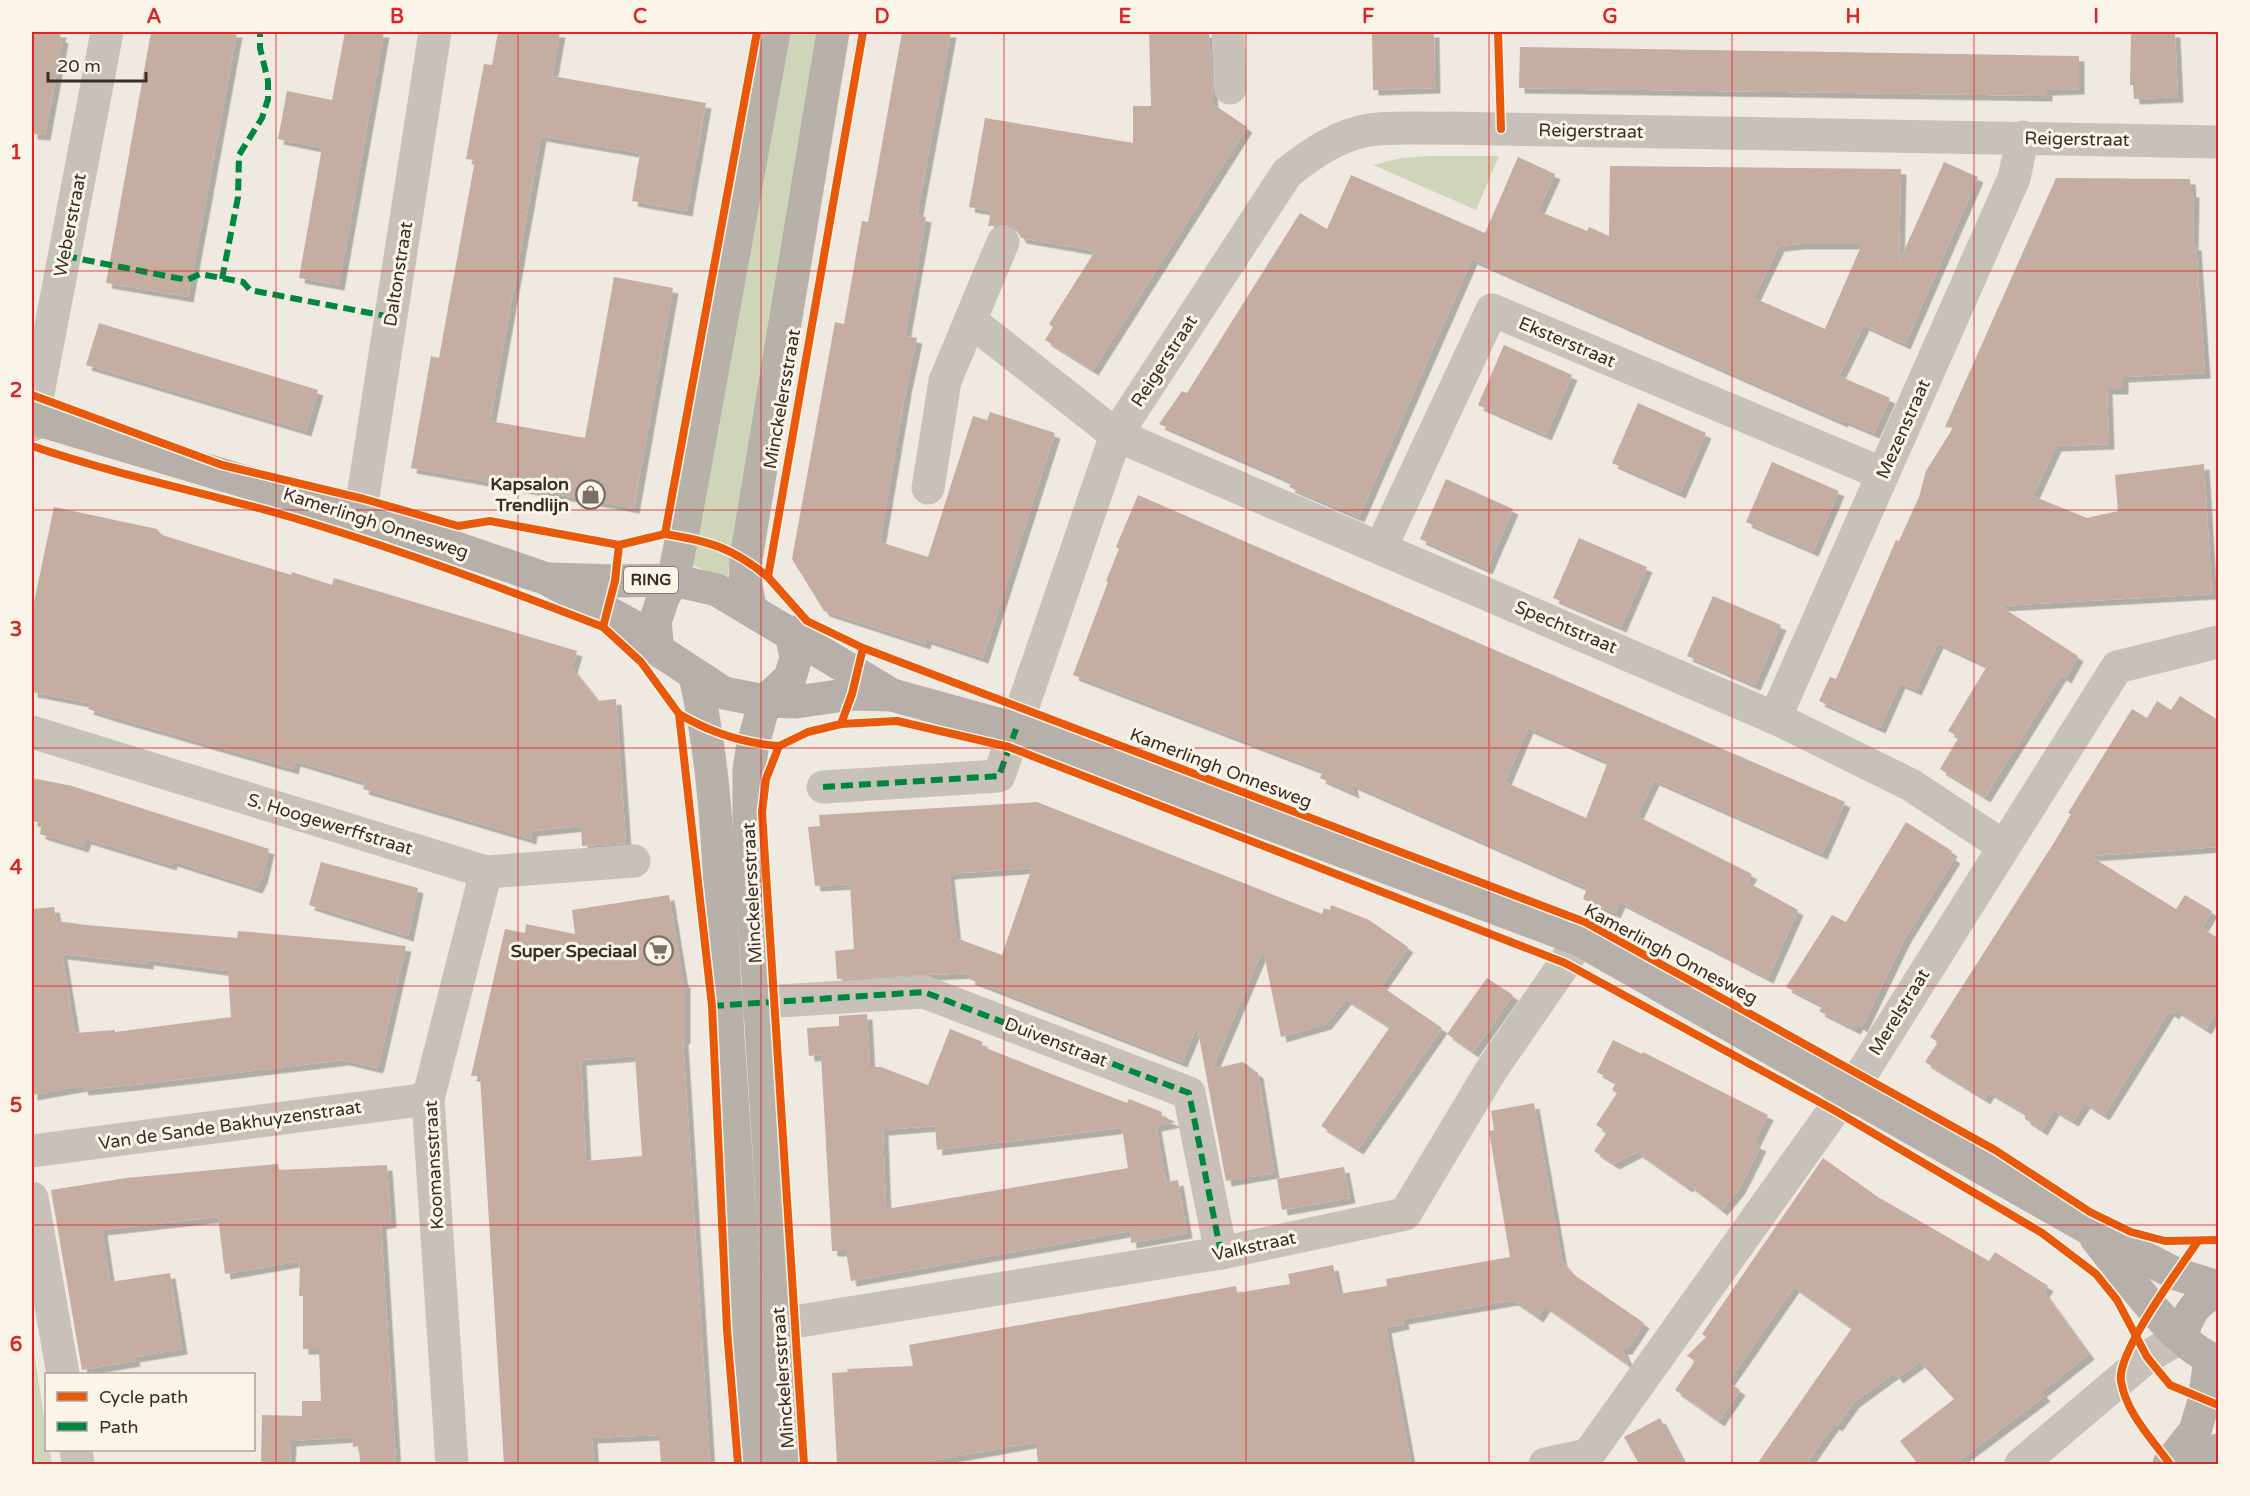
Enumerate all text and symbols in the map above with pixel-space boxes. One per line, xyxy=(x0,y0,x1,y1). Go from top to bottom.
text: A xyxy=(147,5,162,29)
text: B xyxy=(390,5,404,29)
text: C xyxy=(633,5,647,29)
text: D xyxy=(874,5,890,29)
text: E xyxy=(1119,5,1132,29)
text: F xyxy=(1362,5,1374,29)
text: G xyxy=(1602,5,1618,29)
text: H xyxy=(1845,5,1861,29)
text: I xyxy=(2093,5,2099,29)
scale bar xyxy=(48,45,146,83)
text: 20 m xyxy=(57,55,101,77)
street label: Reigerstraat xyxy=(1538,119,1644,143)
street label: Reigerstraat xyxy=(2024,127,2130,151)
text: 1 xyxy=(10,141,22,165)
street label: Weberstraat xyxy=(49,171,91,279)
street label: Daltonstraat xyxy=(379,220,417,328)
street label: Reigerstraat xyxy=(1126,311,1202,411)
street label: Eksterstraat xyxy=(1515,312,1619,372)
street label: Minckelersstraat xyxy=(759,327,805,471)
street label: Mezenstraat xyxy=(1871,376,1935,482)
text: 2 xyxy=(10,379,22,403)
place label: Kapsalon Trendlijn xyxy=(490,473,569,516)
shop icon: Kapsalon Trendlijn xyxy=(574,478,606,510)
street label: Kamerlingh Onnesweg xyxy=(281,483,471,563)
road number: RING xyxy=(624,567,678,593)
street label: Spechtstraat xyxy=(1512,596,1621,658)
text: 3 xyxy=(10,618,22,642)
street label: Kamerlingh Onnesweg xyxy=(1127,723,1315,813)
street label: S. Hoogewerffstraat xyxy=(245,788,415,860)
street label: Minckelersstraat xyxy=(737,822,767,964)
text: 4 xyxy=(10,856,23,880)
street label: Kamerlingh Onnesweg xyxy=(1580,899,1762,1009)
supermarket icon: Super Speciaal xyxy=(642,935,674,967)
place label: Super Speciaal xyxy=(511,940,637,962)
street label: Merelstraat xyxy=(1864,965,1934,1059)
street label: Duivenstraat xyxy=(1001,1012,1111,1072)
text: 5 xyxy=(10,1094,22,1118)
street label: Van de Sande Bakhuyzenstraat xyxy=(97,1096,363,1154)
street label: Koomansstraat xyxy=(420,1100,448,1230)
street label: Valkstraat xyxy=(1210,1226,1298,1266)
street label: Minckelersstraat xyxy=(767,1307,799,1449)
text: 6 xyxy=(10,1333,22,1357)
legend xyxy=(45,1373,255,1451)
text: Cycle path xyxy=(99,1386,188,1408)
text: Path xyxy=(99,1416,138,1438)

